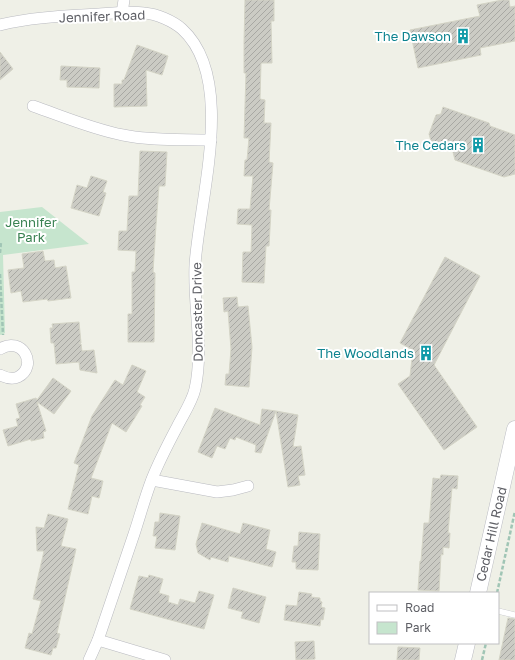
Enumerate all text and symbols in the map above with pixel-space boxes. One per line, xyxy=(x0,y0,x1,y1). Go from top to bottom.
street label: Jennifer Road xyxy=(58,6,146,26)
building icon: The Dawson xyxy=(454,27,472,45)
place label: The Dawson xyxy=(375,28,451,44)
building icon: The Cedars xyxy=(469,136,487,154)
place label: The Cedars xyxy=(395,137,466,153)
park label: Jennifer Park xyxy=(5,214,57,245)
street label: Doncaster Drive xyxy=(188,262,206,362)
building icon: The Woodlands xyxy=(417,344,435,362)
place label: The Woodlands xyxy=(317,345,414,361)
street label: Cedar Hill Road xyxy=(472,485,510,583)
legend xyxy=(369,592,499,644)
text: Road xyxy=(405,600,434,615)
text: Park xyxy=(405,620,431,635)

